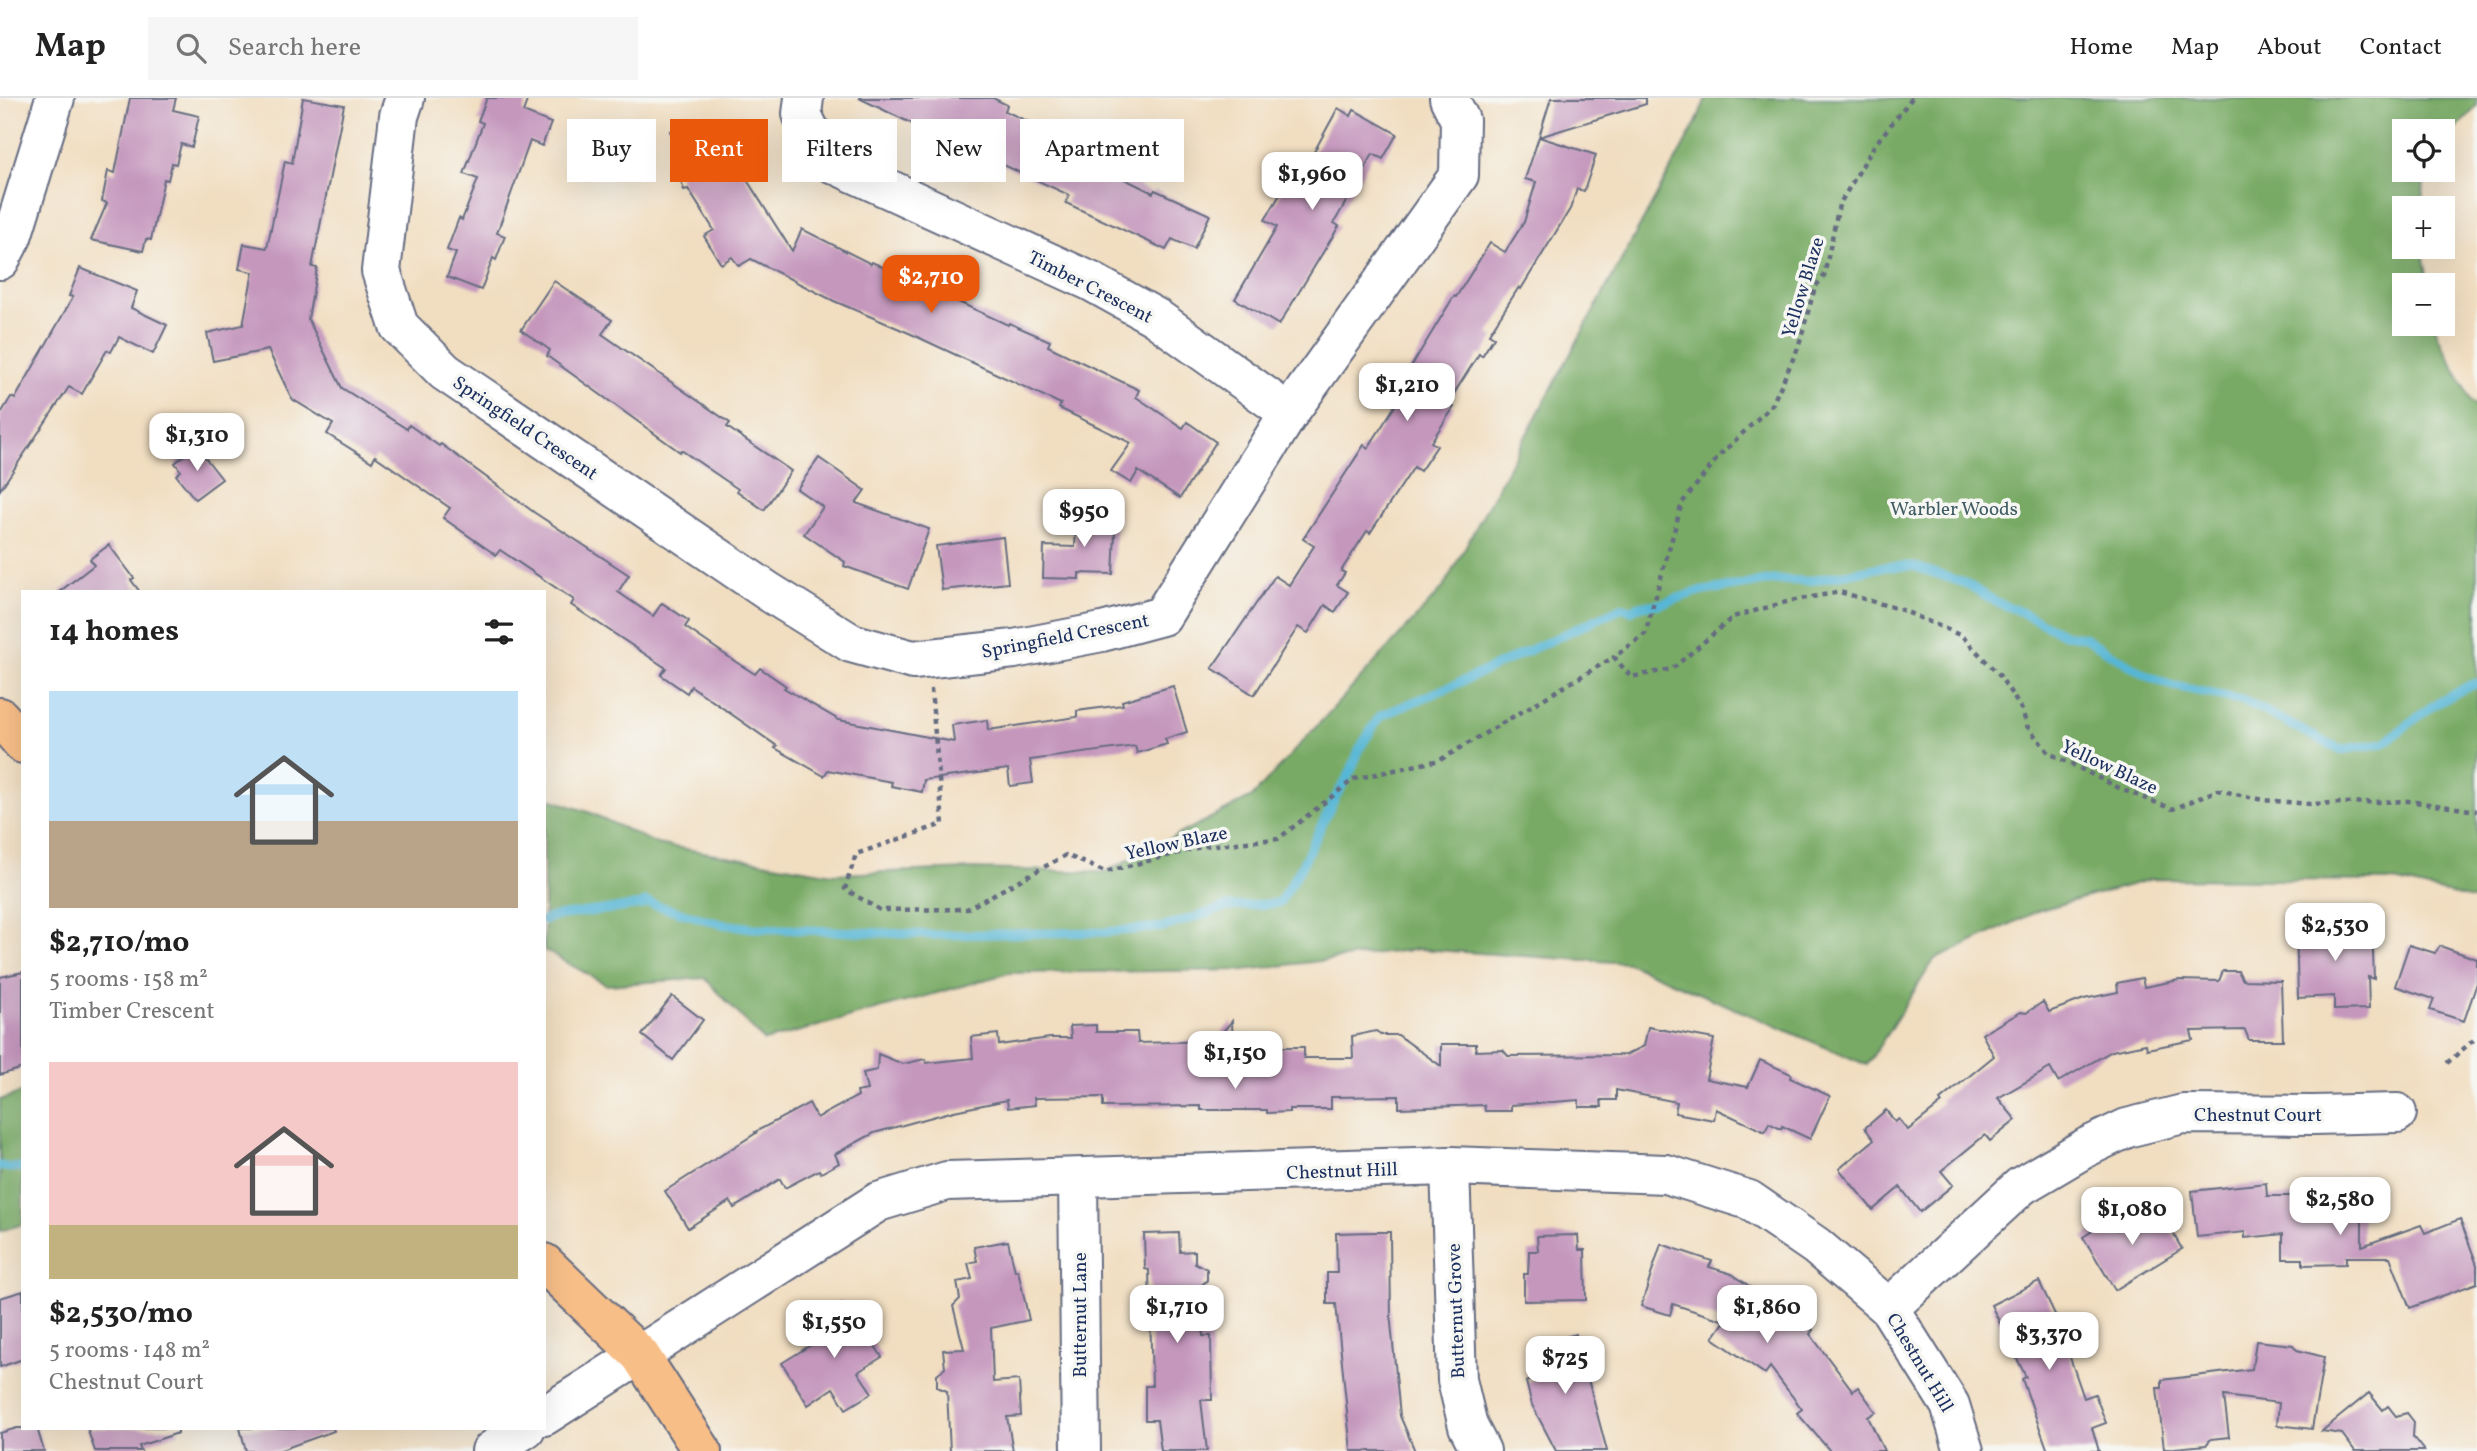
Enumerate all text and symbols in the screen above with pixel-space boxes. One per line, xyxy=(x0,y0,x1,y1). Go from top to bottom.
search box xyxy=(148,17,638,80)
text: Map xyxy=(35,25,106,71)
icon: search xyxy=(172,29,210,67)
text: Search here xyxy=(228,30,361,66)
text: Home xyxy=(2069,31,2133,65)
text: Map xyxy=(2171,31,2219,65)
text: About xyxy=(2257,31,2322,65)
text: Contact xyxy=(2360,31,2442,65)
chip: Buy xyxy=(567,119,656,182)
chip: Rent xyxy=(670,119,768,182)
chip: Filters xyxy=(782,119,897,182)
chip: New xyxy=(911,119,1006,182)
chip: Apartment xyxy=(1020,119,1184,182)
map controls xyxy=(2392,119,2455,336)
button: locate xyxy=(2392,119,2455,182)
pin: $1,960 xyxy=(1255,152,1369,212)
text: $1,960 xyxy=(1278,159,1346,191)
button: + xyxy=(2392,196,2455,259)
street label: Yellow Blaze xyxy=(1776,234,1832,341)
street label: Timber Crescent xyxy=(1023,245,1157,331)
pin: $2,710 xyxy=(874,256,988,315)
text: $2,710 xyxy=(898,262,964,294)
button: − xyxy=(2392,273,2455,336)
pin: $1,210 xyxy=(1350,364,1464,423)
street label: Springfield Crescent xyxy=(447,370,603,487)
text: $1,210 xyxy=(1375,370,1439,402)
pin: $1,310 xyxy=(140,414,254,473)
text: $1,310 xyxy=(165,420,229,452)
pin: $950 xyxy=(1043,490,1125,549)
text: $950 xyxy=(1059,496,1109,528)
park label: Warbler Woods xyxy=(1890,497,2018,523)
street label: Springfield Crescent xyxy=(979,608,1152,666)
text: 14 homes xyxy=(49,611,179,653)
icon: filters xyxy=(480,613,518,651)
street label: Yellow Blaze xyxy=(2057,734,2162,802)
icon: home xyxy=(221,737,347,863)
street label: Yellow Blaze xyxy=(1123,820,1230,867)
pin: $2,530 xyxy=(2278,904,2392,963)
text: $2,530 xyxy=(2301,910,2369,942)
text: $2,710/mo xyxy=(49,922,189,964)
text: 5 rooms · 158 m² xyxy=(49,964,208,996)
text: Timber Crescent xyxy=(49,996,215,1028)
pin: $1,150 xyxy=(1178,1032,1292,1091)
text: $1,150 xyxy=(1204,1038,1266,1070)
street label: Chestnut Court xyxy=(2194,1103,2322,1129)
icon: home xyxy=(221,1108,347,1234)
street label: Chestnut Hill xyxy=(1286,1157,1399,1187)
pin: $2,580 xyxy=(2283,1178,2397,1237)
text: $2,580 xyxy=(2306,1184,2375,1216)
pin: $1,080 xyxy=(2075,1188,2189,1247)
text: $1,080 xyxy=(2097,1194,2167,1226)
street label: Butternut Grove xyxy=(1442,1243,1472,1379)
street label: Butternut Lane xyxy=(1068,1252,1094,1378)
pin: $1,710 xyxy=(1120,1286,1234,1345)
pin: $1,860 xyxy=(1710,1286,1824,1345)
text: $1,710 xyxy=(1146,1292,1208,1324)
text: $1,860 xyxy=(1733,1292,1801,1324)
text: $2,530/mo xyxy=(49,1293,193,1335)
pin: $1,550 xyxy=(777,1300,891,1360)
text: $1,550 xyxy=(802,1307,866,1339)
street label: Chestnut Hill xyxy=(1879,1309,1959,1418)
pin: $3,370 xyxy=(1992,1312,2106,1372)
text: $3,370 xyxy=(2016,1319,2082,1351)
text: 5 rooms · 148 m² xyxy=(49,1335,210,1367)
pin: $725 xyxy=(1524,1336,1606,1396)
text: $725 xyxy=(1542,1343,1588,1375)
text: Chestnut Court xyxy=(49,1367,204,1399)

